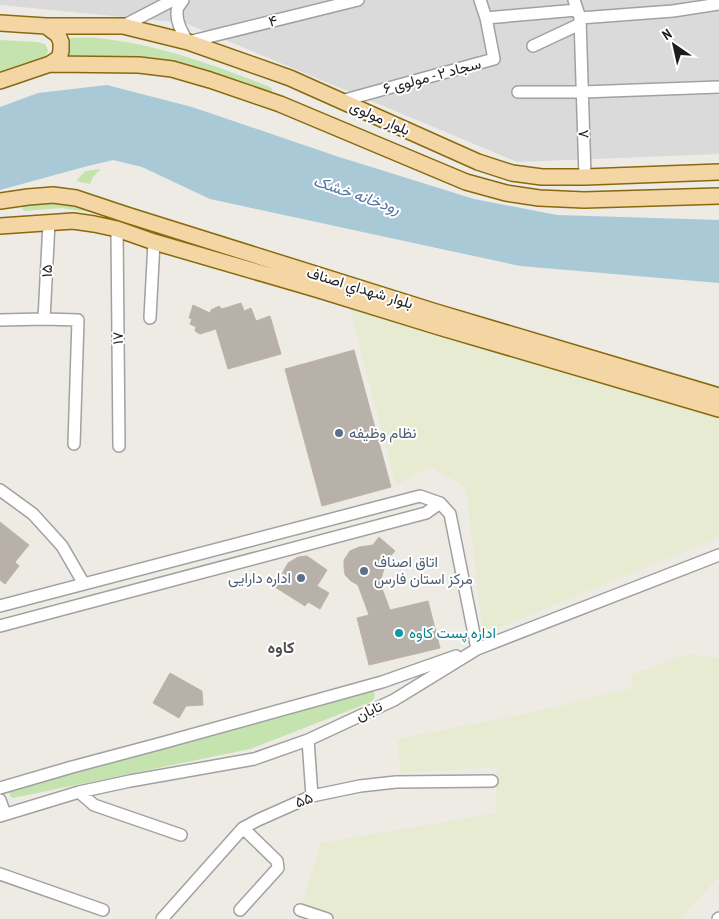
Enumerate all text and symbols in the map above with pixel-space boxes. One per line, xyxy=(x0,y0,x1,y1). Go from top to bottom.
street label: ۴ xyxy=(266,10,280,31)
north arrow xyxy=(649,20,699,70)
text: N xyxy=(659,25,675,44)
street label: سجاد ۲ - مولوی ۶ xyxy=(381,53,483,99)
street label: بلوار مولوی xyxy=(347,96,413,140)
street label: ۸ xyxy=(573,129,592,139)
water label: رودخانه خشک xyxy=(311,170,404,219)
street label: بلوار شهداي اصناف xyxy=(304,262,416,317)
street label: ۱۵ xyxy=(37,264,56,278)
street label: ۱۷ xyxy=(108,331,127,345)
place label: نظام وظیفه xyxy=(349,423,417,443)
marker: نظام وظیفه xyxy=(333,427,345,439)
place label: اتاق اصناف مرکز استان فارس xyxy=(374,552,473,589)
marker: اتاق اصناف مرکز استان فارس xyxy=(358,565,370,577)
place label: اداره دارایی xyxy=(228,568,291,588)
marker: اداره دارایی xyxy=(295,572,307,584)
place label: اداره پست کاوه xyxy=(409,623,496,643)
marker: اداره پست کاوه xyxy=(393,627,405,639)
district label: کاوه xyxy=(268,637,294,658)
street label: تابان xyxy=(352,696,385,725)
street label: ۵۵ xyxy=(292,787,316,812)

